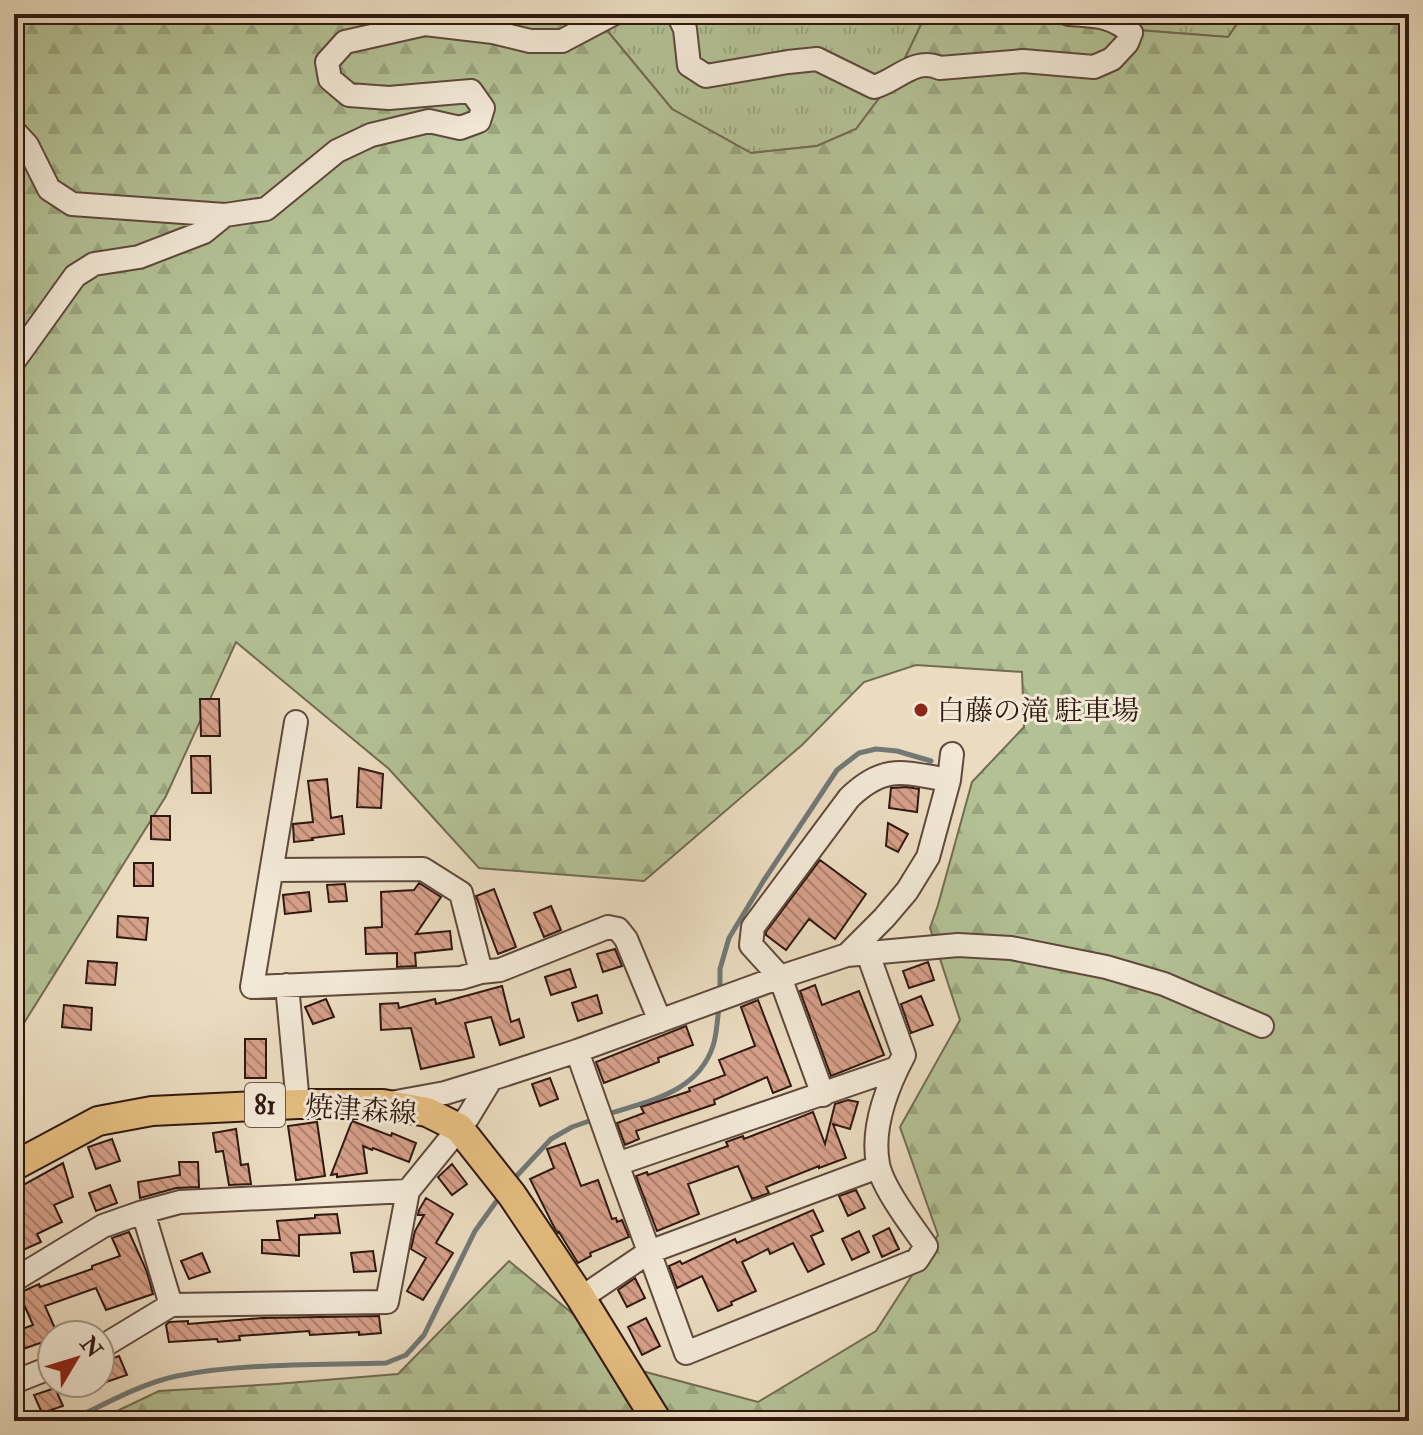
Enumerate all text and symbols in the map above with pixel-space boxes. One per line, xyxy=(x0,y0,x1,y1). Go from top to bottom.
place label: 白藤の滝 駐車場 xyxy=(937,694,1139,729)
marker: 白藤の滝 駐車場 xyxy=(912,701,930,719)
road number: 81 xyxy=(245,1083,285,1127)
street label: 焼津森線 xyxy=(304,1089,418,1132)
north arrow xyxy=(36,1319,116,1399)
text: N xyxy=(73,1330,108,1364)

